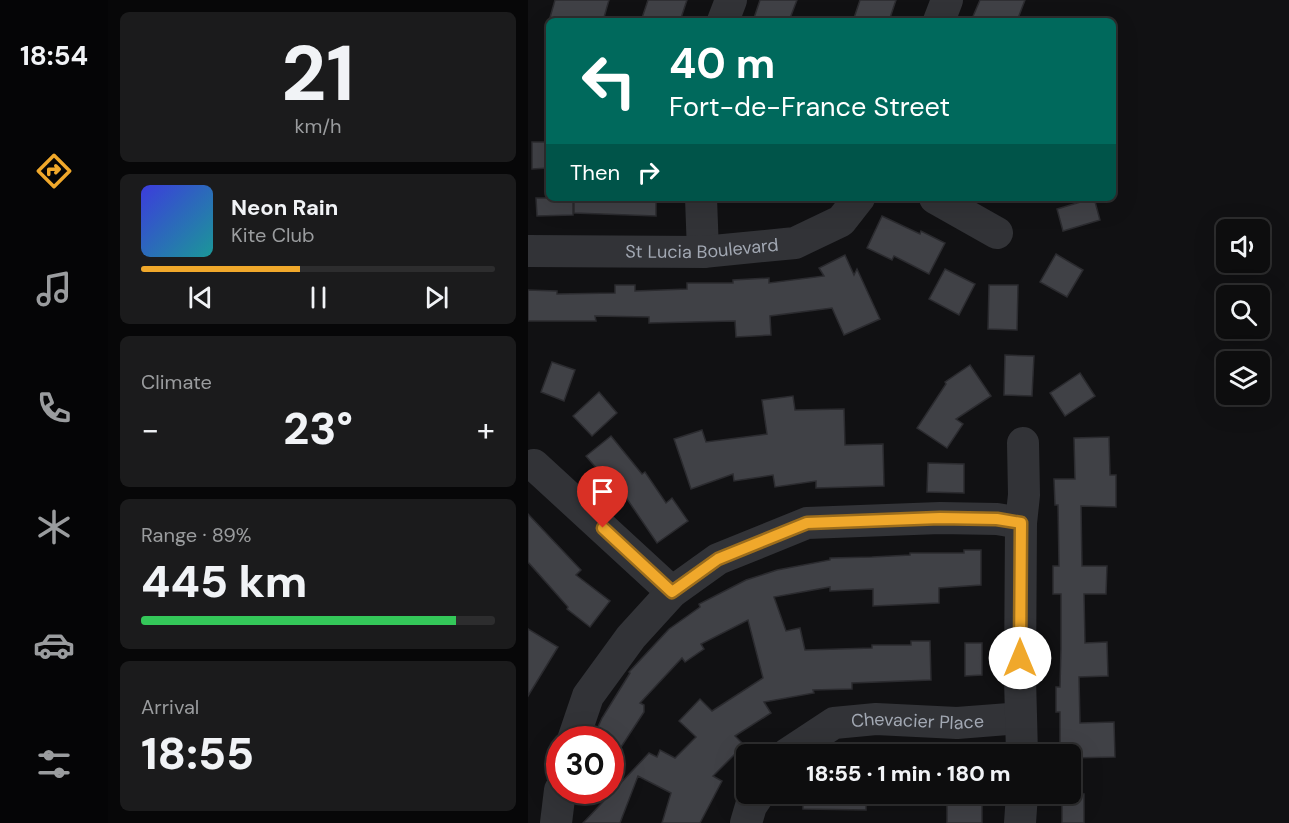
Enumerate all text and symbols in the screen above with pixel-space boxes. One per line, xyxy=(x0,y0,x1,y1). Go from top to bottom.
text: 21 xyxy=(281,23,355,124)
text: 40 m xyxy=(669,36,775,91)
text: 18:54 xyxy=(20,38,88,73)
icon: left xyxy=(570,42,648,120)
text: Fort-de-France Street xyxy=(669,89,950,124)
text: km/h xyxy=(294,113,342,139)
icon: directions xyxy=(33,150,75,192)
icon: right xyxy=(632,156,665,189)
text: Then xyxy=(570,158,620,187)
text: Neon Rain xyxy=(231,193,338,222)
map controls xyxy=(1216,219,1270,405)
button: sound xyxy=(1216,219,1270,273)
text: Kite Club xyxy=(231,222,315,248)
street label: St Lucia Boulevard xyxy=(625,233,780,264)
icon: music xyxy=(33,268,75,310)
icon: previous xyxy=(184,281,217,314)
icon: pause xyxy=(302,281,335,314)
icon: next xyxy=(420,281,453,314)
button: search xyxy=(1216,285,1270,339)
button: layers xyxy=(1216,351,1270,405)
text: Climate xyxy=(141,369,212,395)
icon: phone xyxy=(33,387,75,429)
text: 23° xyxy=(283,399,353,458)
text: − xyxy=(141,408,159,451)
text: + xyxy=(477,408,495,451)
pin xyxy=(577,466,628,528)
icon: arrive xyxy=(586,475,619,508)
icon: climate xyxy=(33,506,75,548)
text: Range · 89% xyxy=(141,522,252,548)
text: 445 km xyxy=(141,552,307,611)
icon: car xyxy=(33,624,75,666)
position arrow xyxy=(988,626,1052,690)
text: Arrival xyxy=(141,694,199,720)
street label: Chevacier Place xyxy=(850,707,985,735)
text: 18:55 xyxy=(141,724,254,783)
speed limit sign: 30 xyxy=(546,726,624,804)
icon: filters xyxy=(33,743,75,785)
text: 18:55 · 1 min · 180 m xyxy=(806,759,1011,788)

